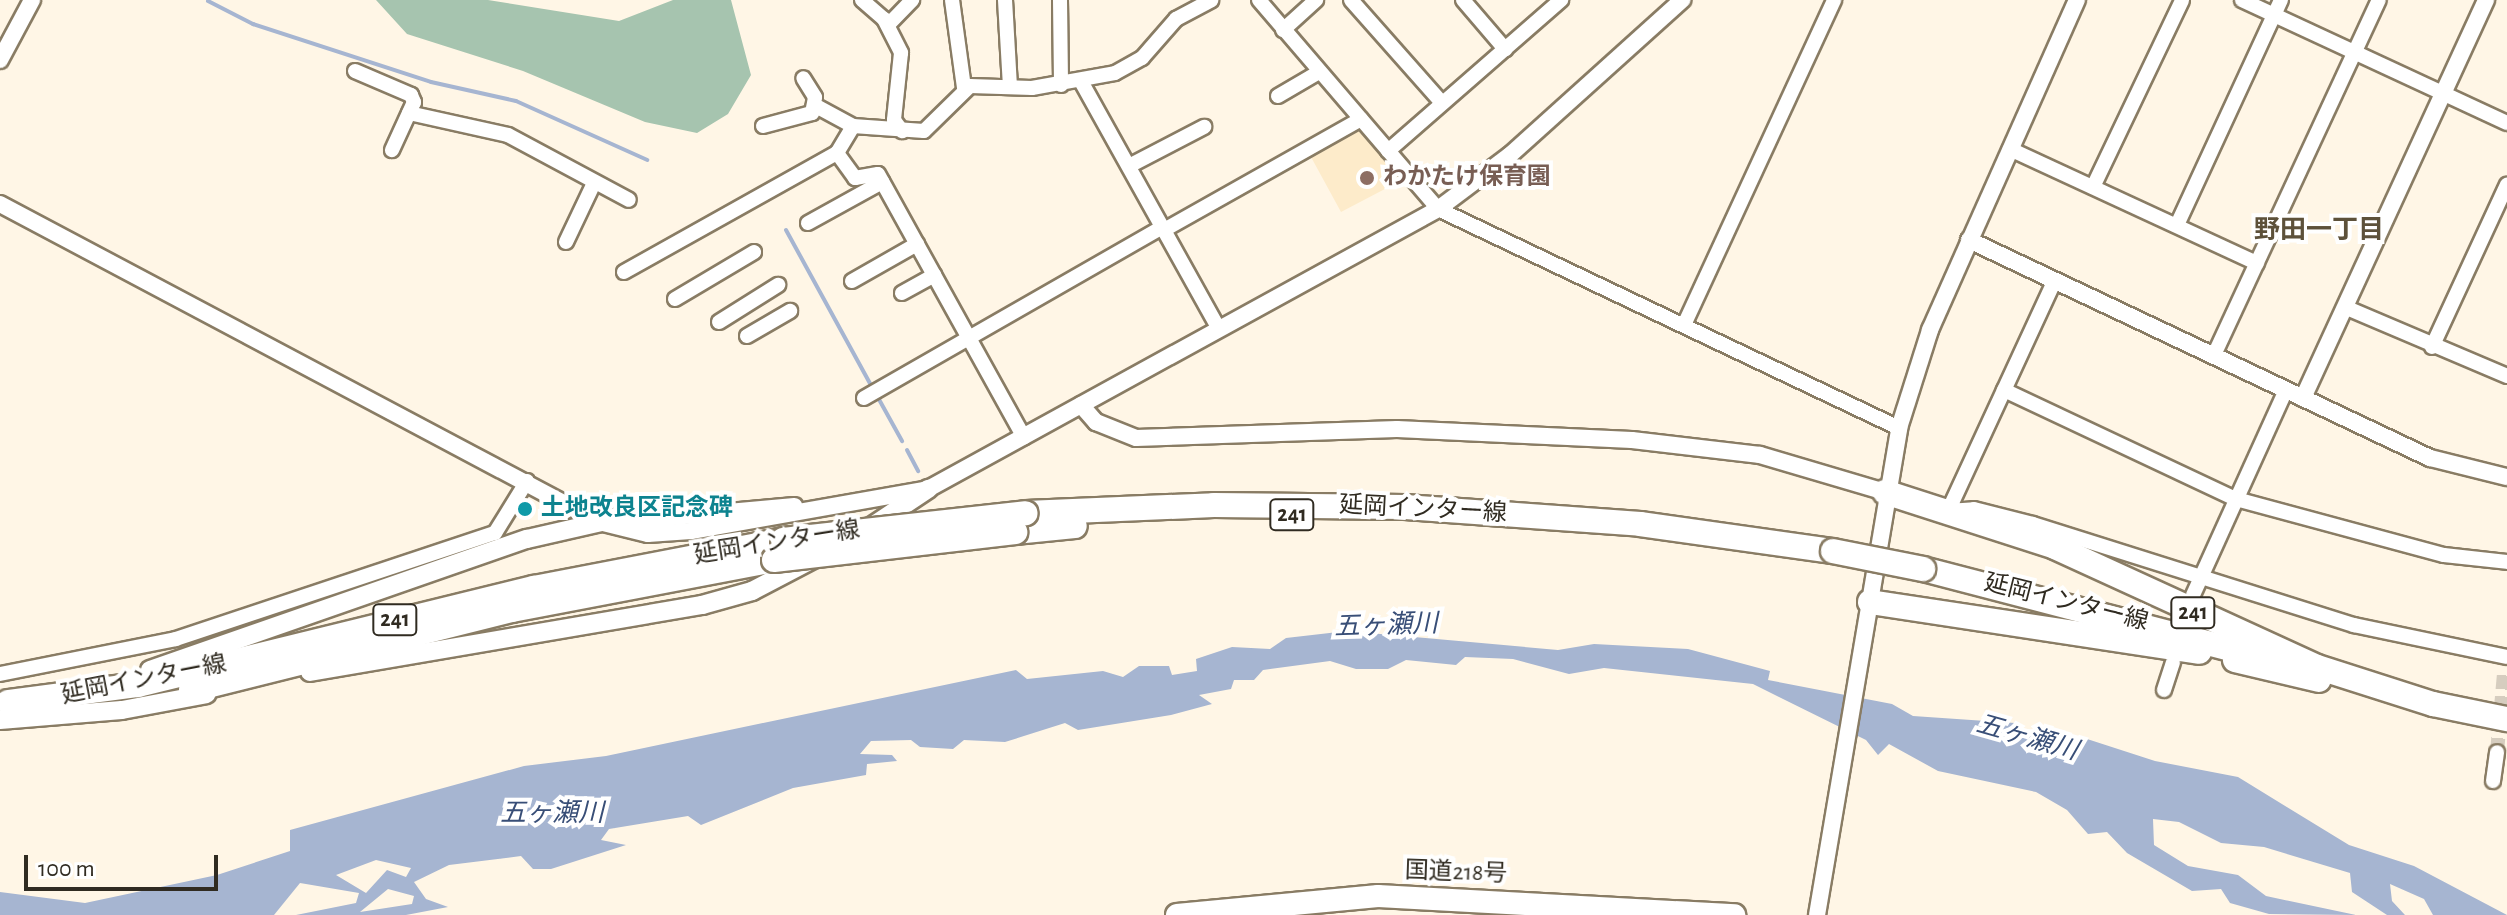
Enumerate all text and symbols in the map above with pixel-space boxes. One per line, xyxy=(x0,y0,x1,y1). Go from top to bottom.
place label: わかたけ保育園 xyxy=(1383,164,1551,192)
marker: わかたけ保育園 xyxy=(1358,169,1376,187)
district label: 野田一丁目 xyxy=(2254,215,2384,247)
street label: 延岡インター線 xyxy=(1338,491,1508,529)
place label: 土地改良区記念碑 xyxy=(541,495,733,523)
road number: 241 xyxy=(1268,497,1316,533)
marker: 土地改良区記念碑 xyxy=(516,500,534,518)
street label: 延岡インター線 xyxy=(692,516,862,570)
street label: 延岡インター線 xyxy=(1981,569,2151,637)
road number: 241 xyxy=(2169,595,2217,631)
road number: 241 xyxy=(371,602,419,638)
water label: 五ヶ瀬川 xyxy=(1333,609,1439,643)
street label: 延岡インター線 xyxy=(59,650,229,710)
water label: 五ヶ瀬川 xyxy=(1973,709,2081,767)
water label: 五ヶ瀬川 xyxy=(500,798,604,830)
scale bar xyxy=(28,839,222,889)
text: 100 m xyxy=(38,857,95,881)
street label: 国道218号 xyxy=(1404,857,1508,889)

